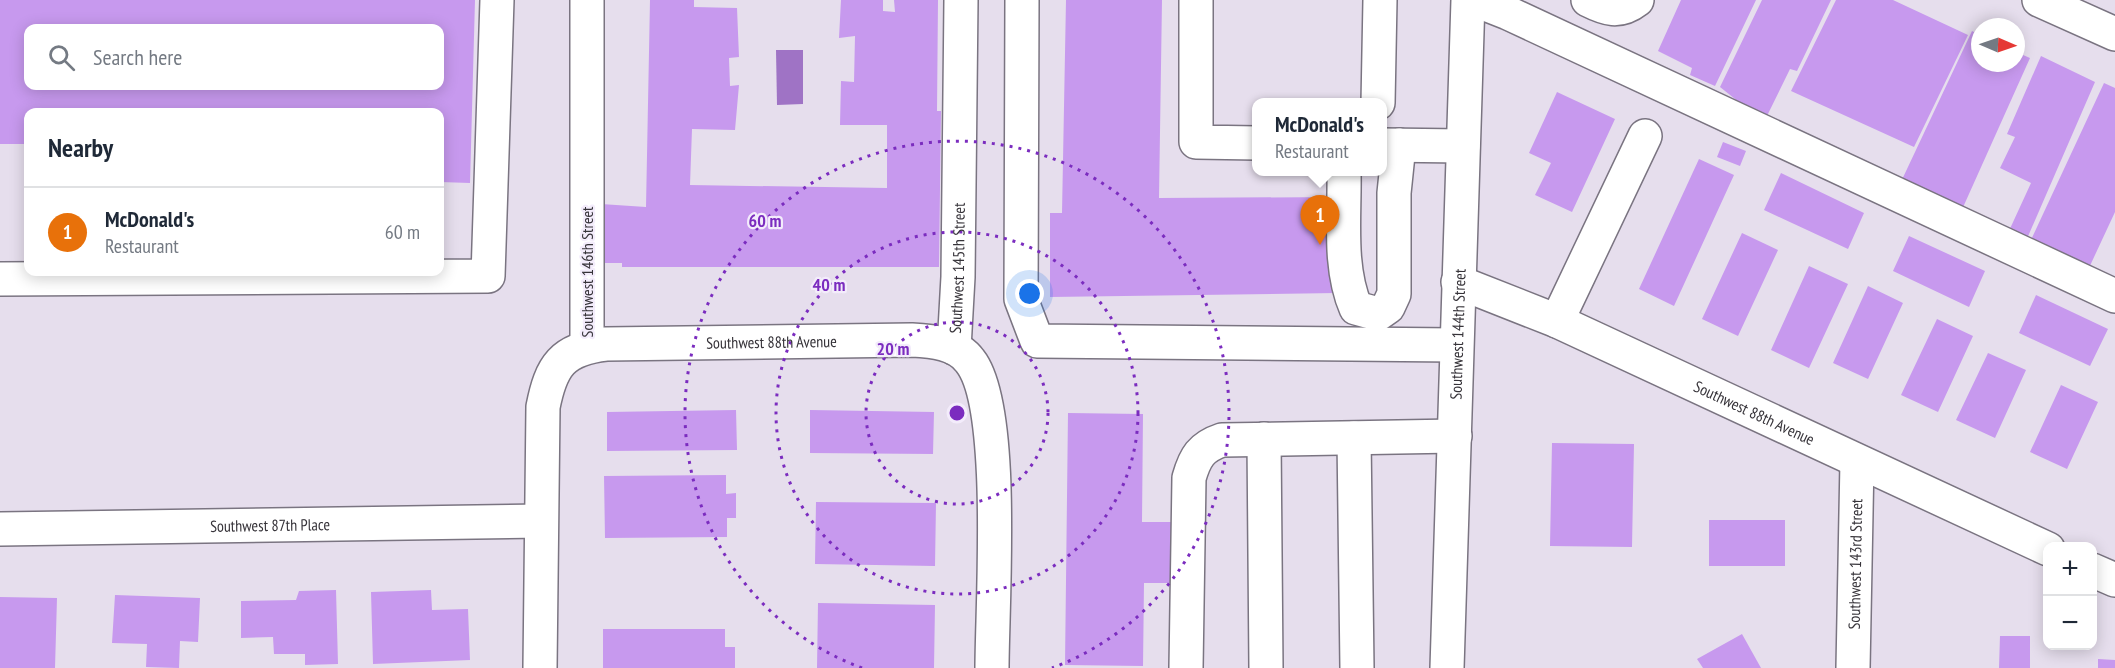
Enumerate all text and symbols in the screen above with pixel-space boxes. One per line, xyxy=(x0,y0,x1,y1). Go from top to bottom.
north arrow xyxy=(1971,18,2025,72)
search box xyxy=(24,24,444,90)
icon: search xyxy=(45,41,78,74)
text: Search here xyxy=(93,43,182,71)
popup xyxy=(1252,98,1387,176)
text: McDonald's xyxy=(1275,110,1364,138)
text: Nearby xyxy=(48,131,113,164)
text: Restaurant xyxy=(1275,138,1349,164)
pin: 1 xyxy=(1300,196,1340,245)
street label: Southwest 145th Street xyxy=(945,202,969,334)
text: McDonald's xyxy=(105,205,194,233)
street label: Southwest 146th Street xyxy=(577,206,597,337)
text: 60 m xyxy=(749,209,781,232)
text: 1 xyxy=(63,219,72,245)
text: 60 m xyxy=(385,219,420,245)
text: Restaurant xyxy=(105,233,179,259)
street label: Southwest 144th Street xyxy=(1445,268,1470,400)
text: 40 m xyxy=(813,273,845,296)
your location xyxy=(1015,279,1044,308)
street label: Southwest 88th Avenue xyxy=(706,331,837,353)
text: 20 m xyxy=(877,337,909,360)
street label: Southwest 88th Avenue xyxy=(1691,376,1818,449)
centre of rings xyxy=(947,403,967,423)
street label: Southwest 143rd Street xyxy=(1844,498,1866,630)
street label: Southwest 87th Place xyxy=(210,514,330,536)
map controls xyxy=(2043,542,2097,650)
button: + xyxy=(2043,542,2097,596)
button: − xyxy=(2043,596,2097,650)

